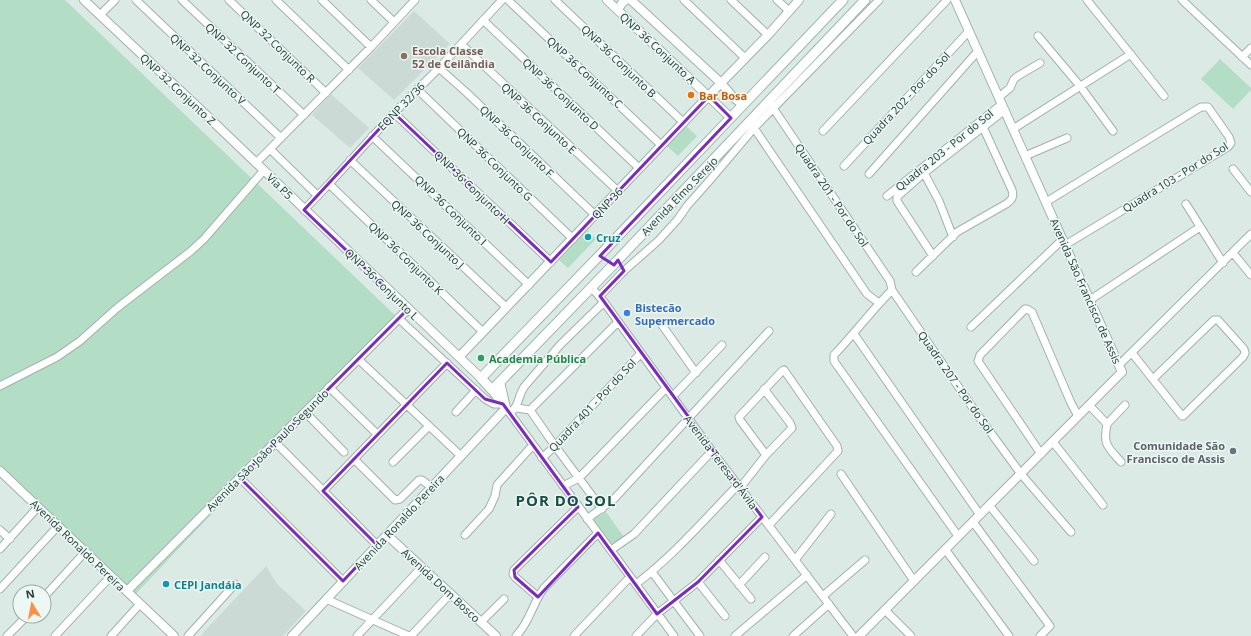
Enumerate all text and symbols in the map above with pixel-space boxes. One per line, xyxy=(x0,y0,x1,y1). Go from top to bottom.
street label: QNP 32 Conjunto R xyxy=(237,6,319,86)
street label: QNP 36 Conjunto A xyxy=(617,9,699,87)
street label: QNP 32 Conjunto T xyxy=(202,19,284,97)
street label: QNP 36 Conjunto B xyxy=(578,21,660,101)
street label: QNP 32 Conjunto V xyxy=(167,30,249,108)
street label: QNP 36 Conjunto C xyxy=(544,33,626,111)
place label: Escola Classe 52 de Ceilândia xyxy=(412,43,495,71)
street label: Quadra 202 - Por do Sol xyxy=(859,48,953,148)
street label: QNP 32 Conjunto Z xyxy=(137,50,219,128)
marker: Escola Classe 52 de Ceilândia xyxy=(399,51,409,61)
street label: QNP 36 Conjunto D xyxy=(519,55,603,133)
street label: EQNP 32/36 xyxy=(374,79,428,133)
street label: QNP 36 Conjunto E xyxy=(498,79,580,157)
place label: Bar Bosa xyxy=(699,88,747,103)
marker: Bar Bosa xyxy=(686,90,696,100)
street label: QNP 36 Conjunto F xyxy=(477,102,557,180)
street label: Quadra 203 - Por do Sol xyxy=(892,106,996,194)
street label: QNP 36 Conjunto G xyxy=(454,124,536,204)
street label: Quadra 103 - Por do Sol xyxy=(1119,138,1231,216)
street label: Quadra 201 - Por do Sol xyxy=(792,140,872,250)
street label: QNP 36 Conjunto H xyxy=(431,147,513,227)
street label: Avenida Elmo Serejo xyxy=(637,153,721,239)
street label: Via P5 xyxy=(264,170,296,202)
street label: QNP 36 Conjunto I xyxy=(412,172,490,248)
street label: QNP 36 xyxy=(588,184,626,222)
street label: QNP 36 Conjunto J xyxy=(388,196,468,272)
street label: Avenida São Francisco de Assis xyxy=(1047,216,1125,366)
street label: QNP 36 Conjunto K xyxy=(365,218,447,298)
place label: Cruz xyxy=(596,230,621,245)
marker: Cruz xyxy=(583,232,593,242)
street label: QNP 36 Conjunto L xyxy=(342,245,422,323)
place label: Bistecão Supermercado xyxy=(635,300,715,328)
marker: Bistecão Supermercado xyxy=(622,308,632,318)
street label: Quadra 207 - Por do Sol xyxy=(915,328,997,436)
place label: Academia Pública xyxy=(489,351,586,366)
marker: Academia Pública xyxy=(476,353,486,363)
street label: Quadra 401 - Por do Sol xyxy=(545,355,639,455)
street label: Avenida São João Paulo Segundo xyxy=(203,385,332,514)
street label: Avenida Teresa d'Ávila xyxy=(681,412,761,512)
place label: Comunidade São Francisco de Assis xyxy=(1127,438,1226,466)
marker: Comunidade São Francisco de Assis xyxy=(1228,446,1238,456)
street label: Avenida Ronaldo Pereira xyxy=(351,471,447,573)
district label: PÔR DO SOL xyxy=(516,490,616,510)
street label: Avenida Ronaldo Pereira xyxy=(27,496,129,594)
street label: Avenida Dom Bosco xyxy=(398,545,484,626)
place label: CEPI Jandáia xyxy=(174,577,242,592)
marker: CEPI Jandáia xyxy=(161,579,171,589)
north arrow xyxy=(12,584,52,624)
text: N xyxy=(24,585,36,602)

